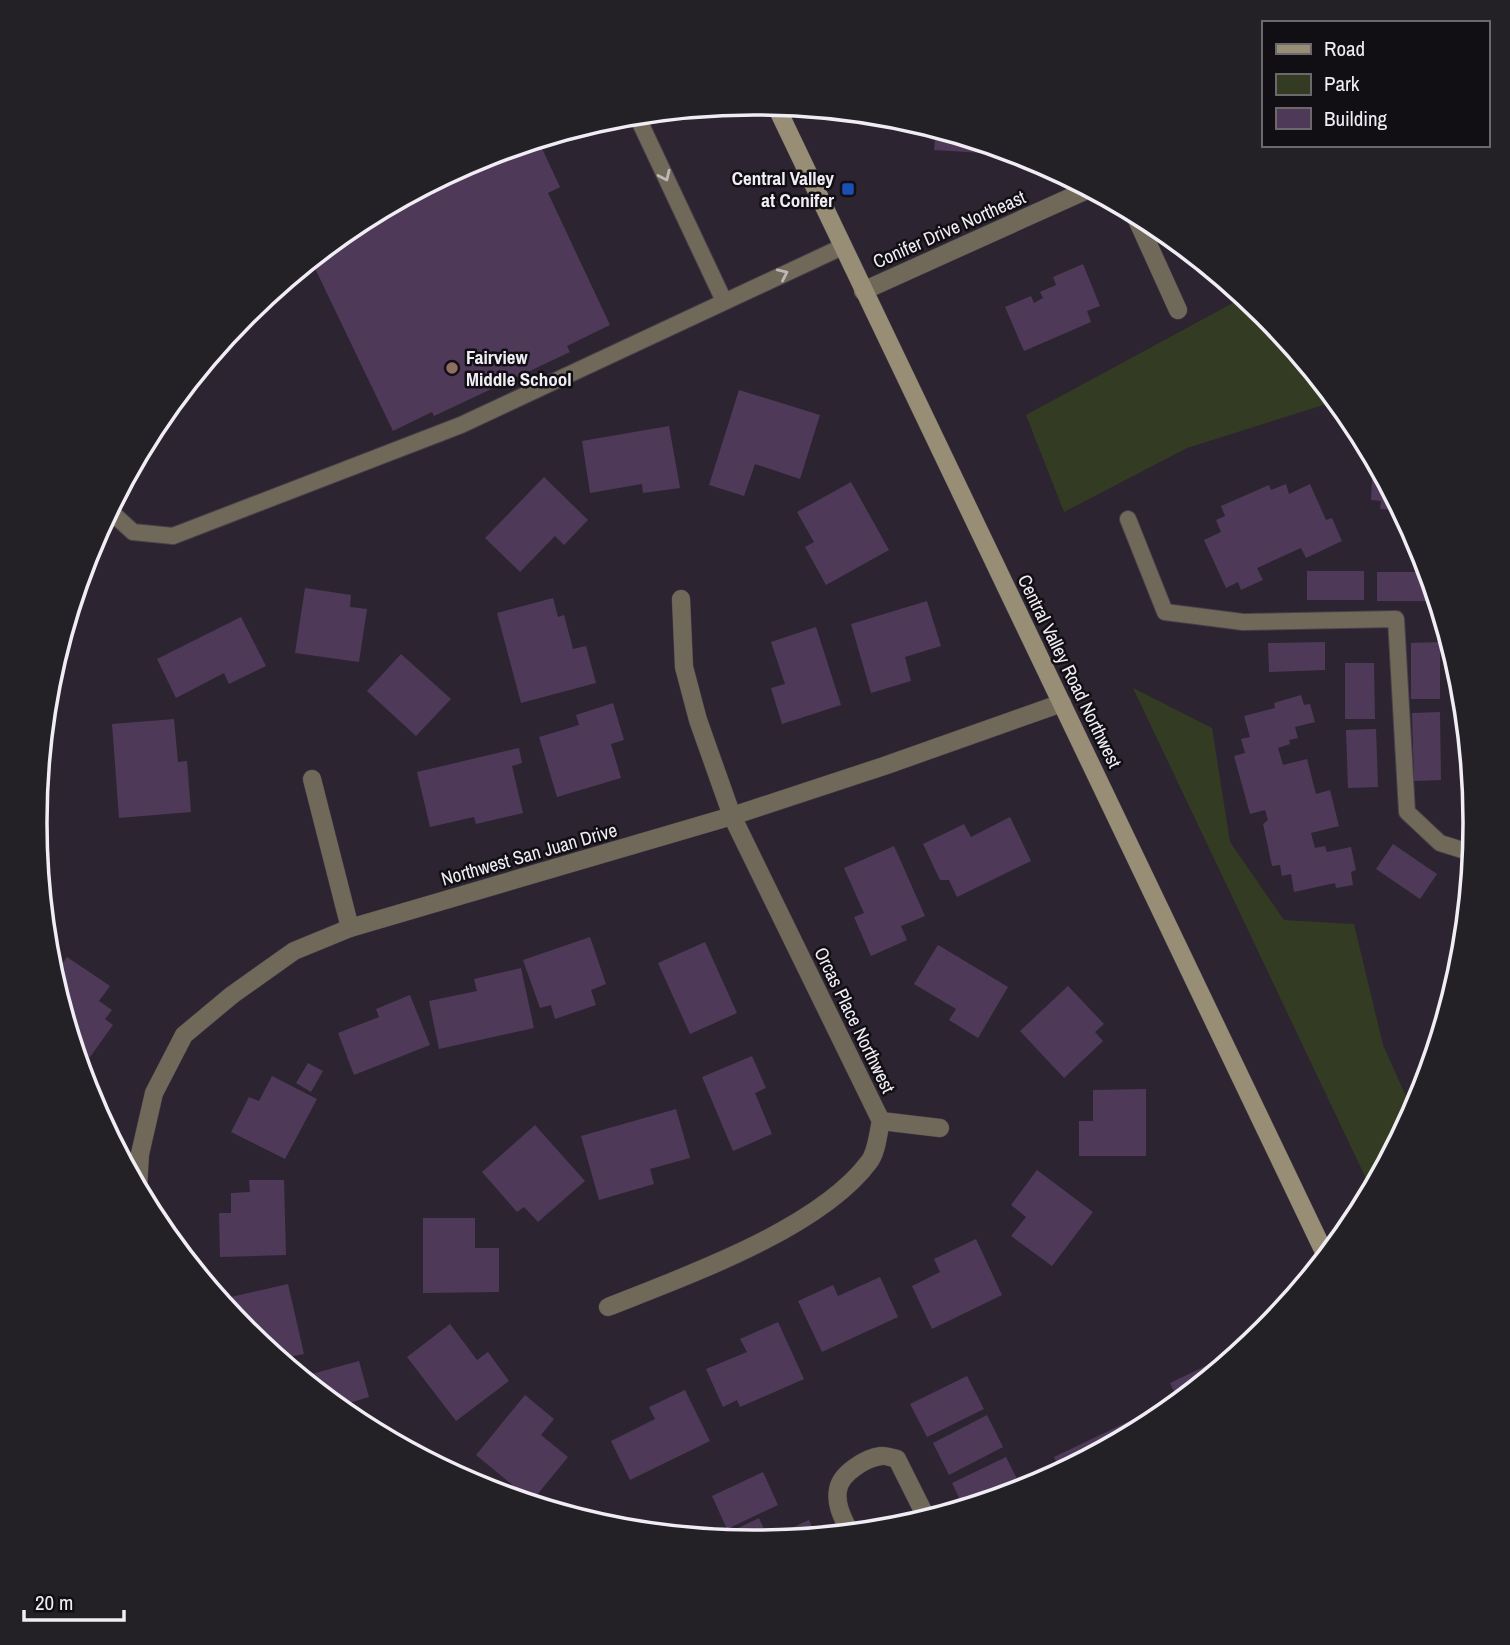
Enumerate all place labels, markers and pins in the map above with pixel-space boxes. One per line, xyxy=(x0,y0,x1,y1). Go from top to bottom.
place label: Central Valley at Conifer xyxy=(732,165,834,213)
marker: Central Valley at Conifer xyxy=(840,181,856,197)
place label: Fairview Middle School xyxy=(466,344,572,392)
marker: Fairview Middle School xyxy=(444,360,460,376)

